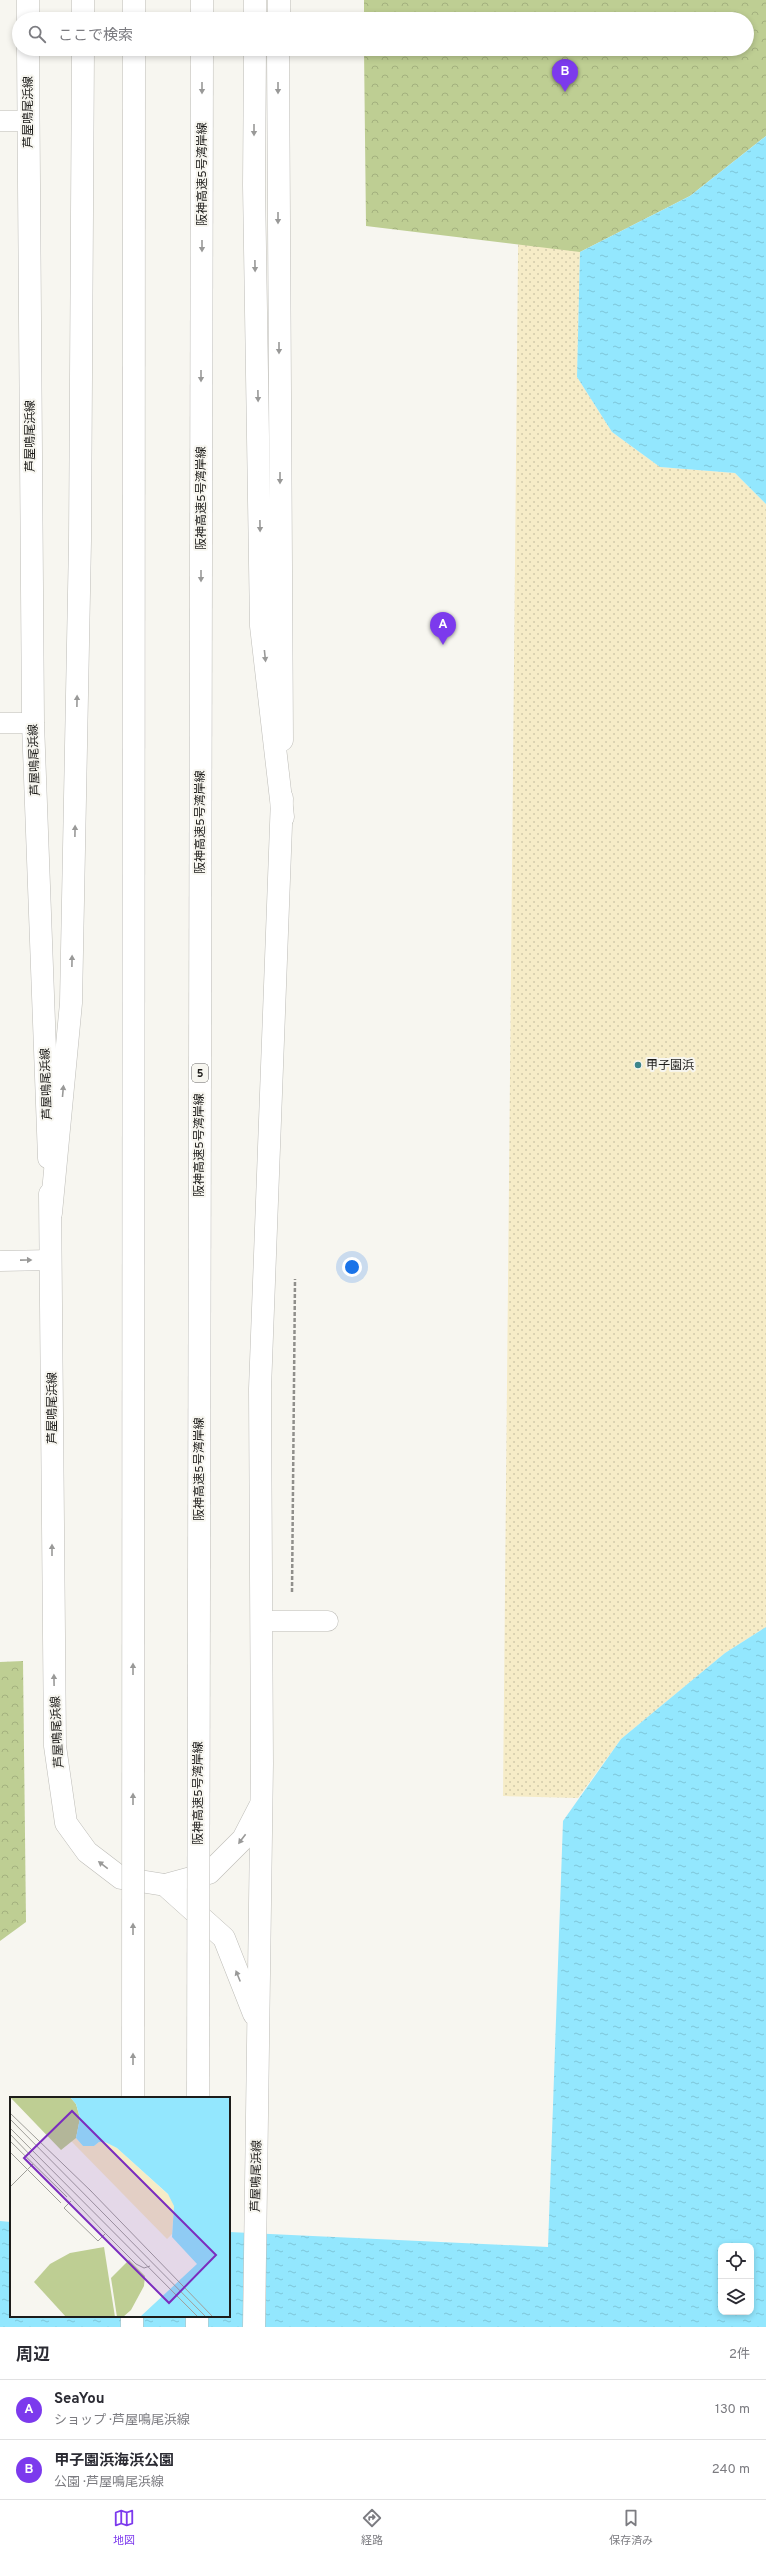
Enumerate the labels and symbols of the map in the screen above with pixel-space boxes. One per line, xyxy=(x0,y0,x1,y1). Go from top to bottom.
pin: B xyxy=(552,59,578,92)
street label: 芦屋鳴尾浜線 xyxy=(21,76,37,148)
one-way arrow xyxy=(199,82,205,95)
one-way arrow xyxy=(275,82,281,95)
street label: 阪神高速5号湾岸線 xyxy=(195,122,211,226)
one-way arrow xyxy=(251,124,257,137)
one-way arrow xyxy=(275,212,281,225)
one-way arrow xyxy=(199,240,205,253)
one-way arrow xyxy=(252,260,258,273)
one-way arrow xyxy=(276,342,282,355)
one-way arrow xyxy=(198,370,204,383)
one-way arrow xyxy=(254,390,261,402)
street label: 芦屋鳴尾浜線 xyxy=(23,400,39,472)
street label: 阪神高速5号湾岸線 xyxy=(194,446,210,550)
one-way arrow xyxy=(277,472,283,485)
one-way arrow xyxy=(257,520,263,533)
one-way arrow xyxy=(198,570,204,583)
pin: A xyxy=(430,612,456,645)
one-way arrow xyxy=(261,650,268,662)
one-way arrow xyxy=(74,694,80,707)
street label: 芦屋鳴尾浜線 xyxy=(26,724,44,796)
street label: 阪神高速5号湾岸線 xyxy=(193,770,209,874)
one-way arrow xyxy=(71,825,78,837)
one-way arrow xyxy=(69,954,75,967)
street label: 芦屋鳴尾浜線 xyxy=(38,1048,56,1120)
place label: 甲子園浜 xyxy=(646,1058,694,1074)
marker: 甲子園浜 xyxy=(633,1060,643,1070)
road number: 5 xyxy=(192,1064,208,1082)
one-way arrow xyxy=(60,1085,66,1097)
street label: 阪神高速5号湾岸線 xyxy=(192,1093,208,1197)
one-way arrow xyxy=(20,1257,32,1264)
your location xyxy=(342,1257,362,1277)
street label: 芦屋鳴尾浜線 xyxy=(45,1372,61,1444)
street label: 阪神高速5号湾岸線 xyxy=(192,1417,208,1521)
one-way arrow xyxy=(49,1543,55,1556)
one-way arrow xyxy=(130,1662,136,1675)
one-way arrow xyxy=(51,1673,57,1686)
street label: 芦屋鳴尾浜線 xyxy=(48,1696,68,1768)
street label: 阪神高速5号湾岸線 xyxy=(191,1741,207,1845)
one-way arrow xyxy=(130,1792,136,1805)
one-way arrow xyxy=(238,1833,246,1844)
one-way arrow xyxy=(98,1860,109,1869)
one-way arrow xyxy=(130,1922,136,1935)
one-way arrow xyxy=(235,1969,241,1981)
one-way arrow xyxy=(130,2052,136,2065)
inset map xyxy=(10,2097,230,2317)
street label: 芦屋鳴尾浜線 xyxy=(248,2140,266,2212)

